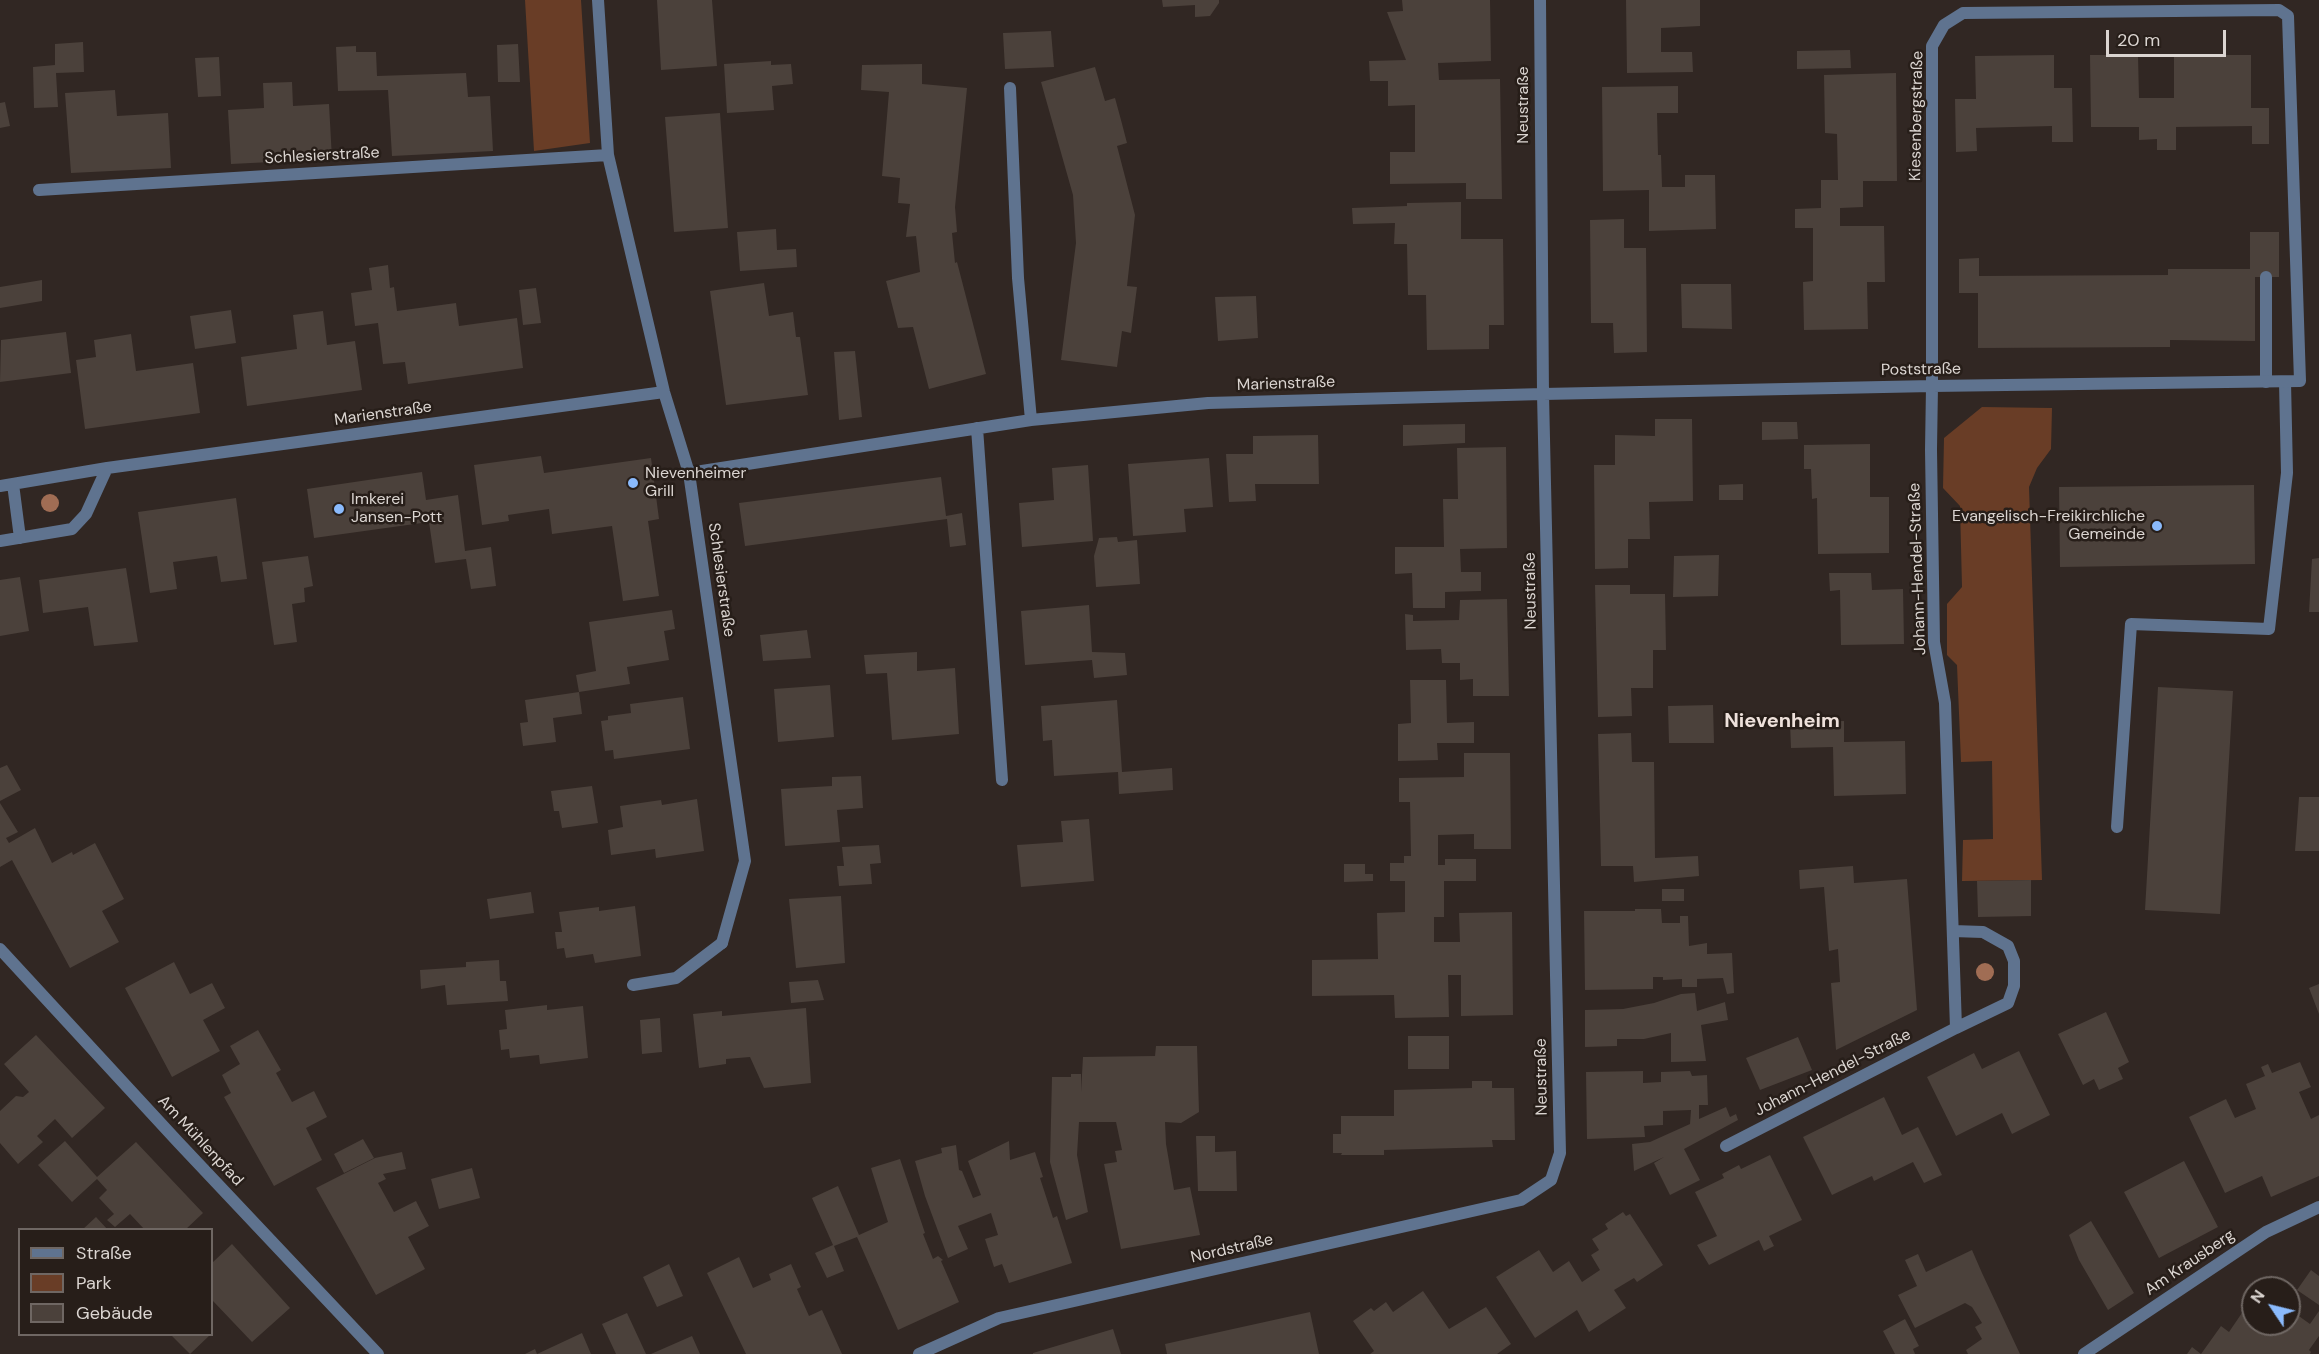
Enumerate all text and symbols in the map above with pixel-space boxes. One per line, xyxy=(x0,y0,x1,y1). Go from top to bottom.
scale bar xyxy=(2109,18,2229,56)
text: 20 m xyxy=(2117,28,2160,52)
street label: Kiesenbergstraße xyxy=(1906,51,1928,181)
street label: Neustraße xyxy=(1514,66,1534,144)
street label: Schlesierstraße xyxy=(264,143,380,169)
street label: Poststraße xyxy=(1881,360,1961,380)
street label: Marienstraße xyxy=(1237,373,1335,395)
street label: Marienstraße xyxy=(333,398,433,430)
place label: Nievenheimer Grill xyxy=(645,464,746,502)
marker: Nievenheimer Grill xyxy=(626,476,640,490)
street label: Johann-Hendel-Straße xyxy=(1905,482,1931,656)
place label: Imkerei Jansen-Pott xyxy=(351,490,442,528)
marker: Imkerei Jansen-Pott xyxy=(332,502,346,516)
place label: Evangelisch-Freikirchliche Gemeinde xyxy=(1952,507,2145,545)
marker: Evangelisch-Freikirchliche Gemeinde xyxy=(2150,519,2164,533)
street label: Schlesierstraße xyxy=(703,522,739,638)
street label: Neustraße xyxy=(1521,552,1541,630)
district label: Nievenheim xyxy=(1724,710,1840,734)
street label: Johann-Hendel-Straße xyxy=(1752,1025,1914,1121)
street label: Neustraße xyxy=(1532,1038,1552,1116)
street label: Am Mühlenpfad xyxy=(153,1092,247,1190)
street label: Am Krausberg xyxy=(2141,1226,2239,1300)
legend xyxy=(18,1228,213,1336)
street label: Nordstraße xyxy=(1189,1230,1275,1268)
text: Straße xyxy=(76,1241,132,1265)
text: Park xyxy=(76,1271,112,1295)
north arrow xyxy=(2241,1276,2301,1336)
text: N xyxy=(2246,1286,2269,1307)
text: Gebäude xyxy=(76,1301,153,1325)

